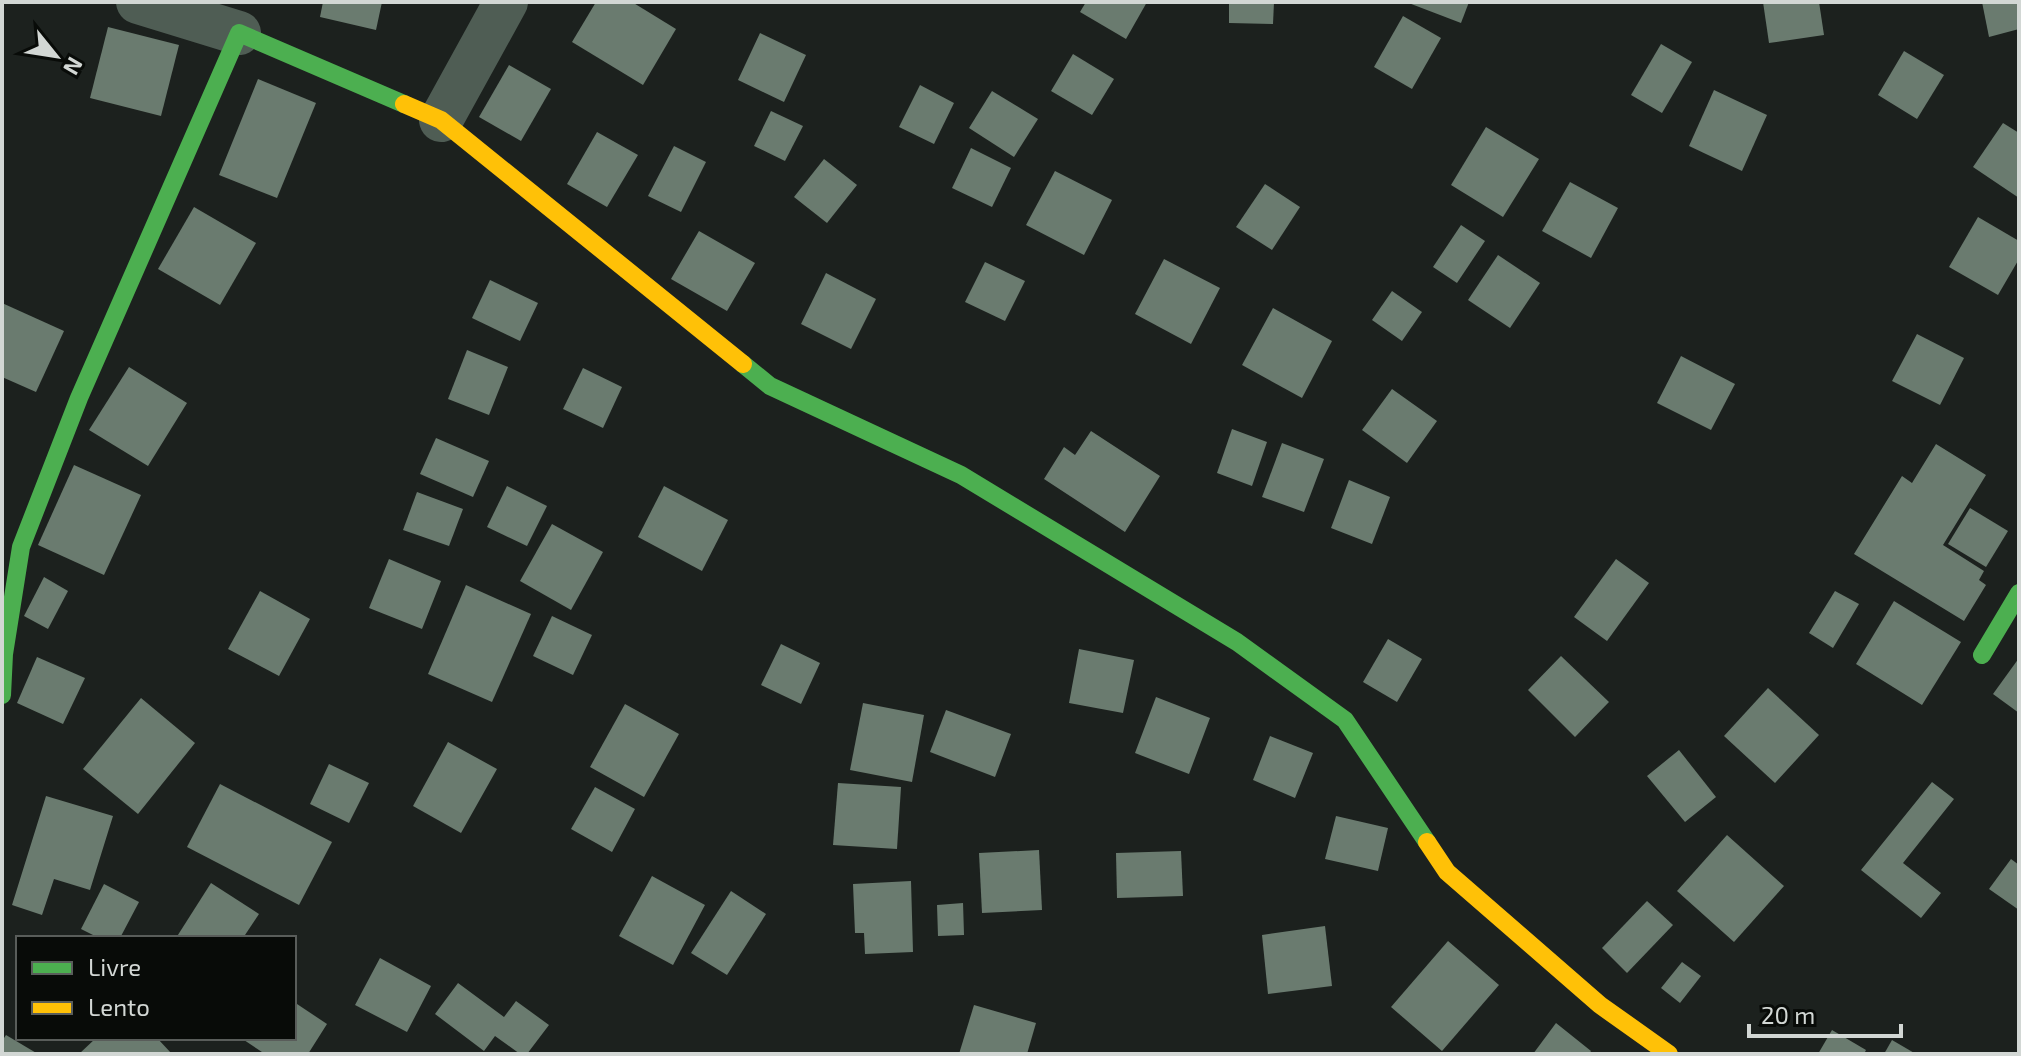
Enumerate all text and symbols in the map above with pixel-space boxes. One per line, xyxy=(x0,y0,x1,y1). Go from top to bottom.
north arrow xyxy=(16,16,96,96)
text: N xyxy=(59,53,89,80)
legend xyxy=(16,936,296,1040)
text: Livre xyxy=(88,952,141,981)
scale bar xyxy=(1749,988,1901,1038)
text: Lento xyxy=(88,992,150,1021)
text: 20 m xyxy=(1761,1000,1815,1029)

